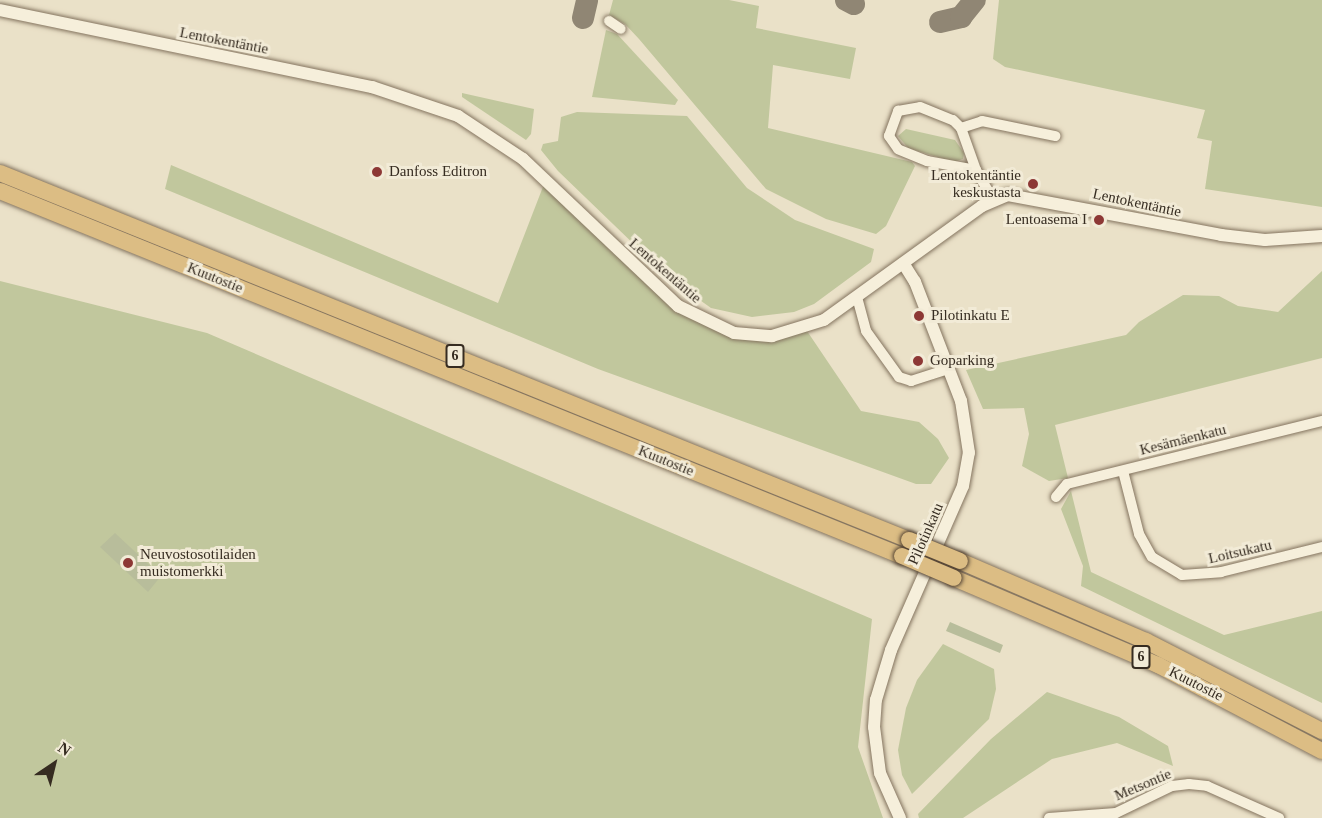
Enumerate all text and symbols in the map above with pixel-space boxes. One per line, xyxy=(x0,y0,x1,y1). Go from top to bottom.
street label: Lentokentäntie xyxy=(178,24,270,58)
place label: Danfoss Editron xyxy=(389,163,487,181)
marker: Danfoss Editron xyxy=(370,165,384,179)
place label: Lentokentäntie keskustasta xyxy=(931,166,1021,201)
marker: Lentokentäntie keskustasta xyxy=(1026,177,1040,191)
street label: Lentokentäntie xyxy=(1091,185,1183,221)
place label: Lentoasema I xyxy=(1006,211,1087,229)
marker: Lentoasema I xyxy=(1092,213,1106,227)
street label: Lentokentäntie xyxy=(625,235,705,307)
street label: Kuutostie xyxy=(185,259,245,297)
place label: Pilotinkatu E xyxy=(931,307,1010,325)
marker: Pilotinkatu E xyxy=(912,309,926,323)
road number: 6 xyxy=(444,345,466,367)
place label: Goparking xyxy=(930,352,994,370)
marker: Goparking xyxy=(911,354,925,368)
street label: Kesämäenkatu xyxy=(1138,421,1228,459)
street label: Kuutostie xyxy=(636,442,696,480)
street label: Pilotinkatu xyxy=(904,500,948,568)
street label: Loitsukatu xyxy=(1207,536,1273,568)
place label: Neuvostosotilaiden muistomerkki xyxy=(140,545,256,580)
marker: Neuvostosotilaiden muistomerkki xyxy=(121,556,135,570)
road number: 6 xyxy=(1130,646,1152,668)
street label: Kuutostie xyxy=(1166,663,1226,705)
north arrow xyxy=(24,734,84,794)
text: N xyxy=(55,739,74,759)
street label: Metsontie xyxy=(1112,765,1174,805)

